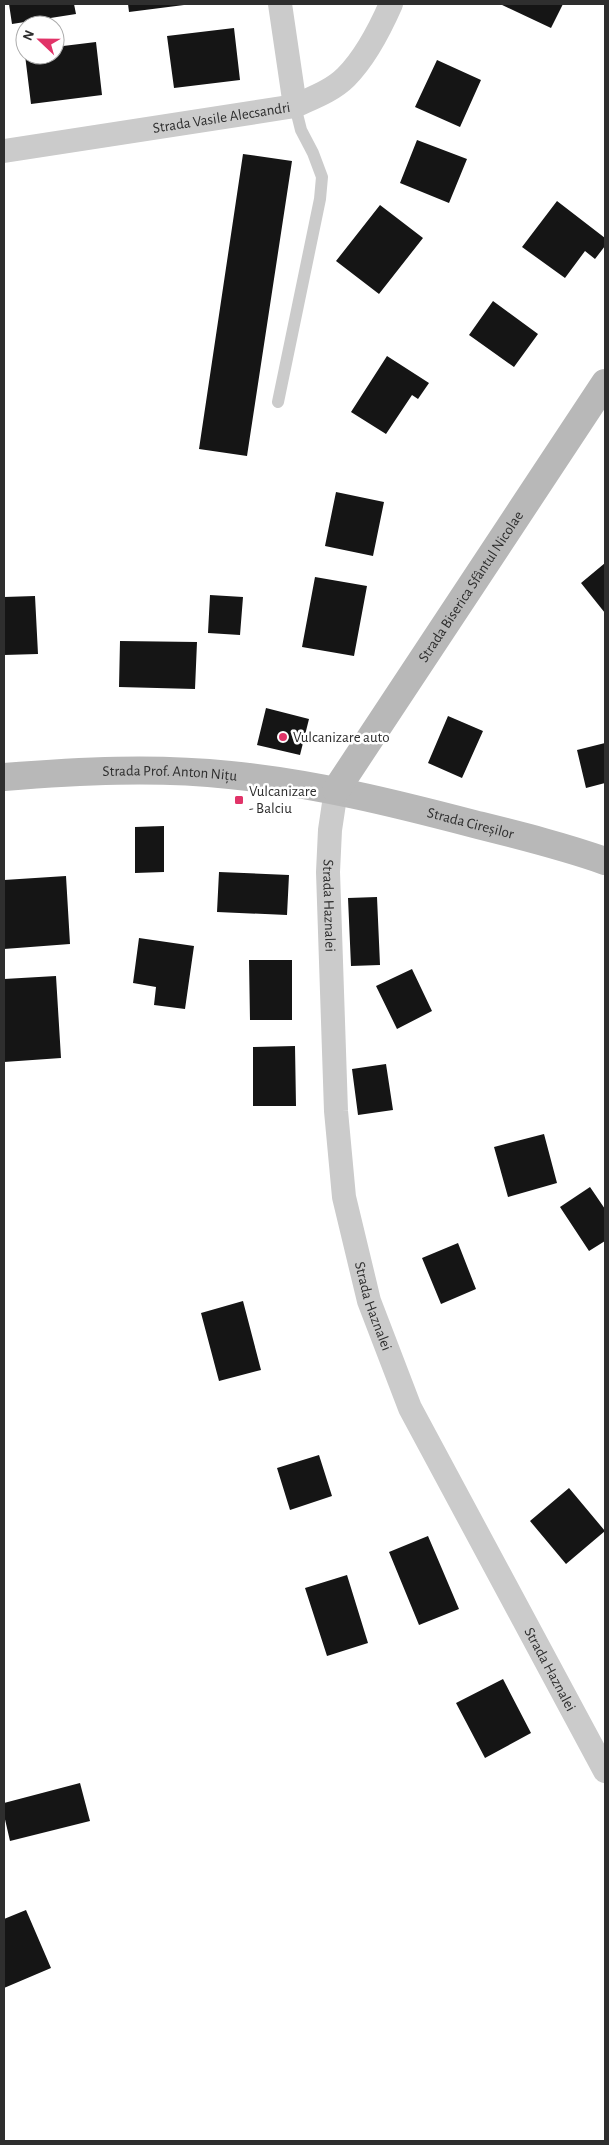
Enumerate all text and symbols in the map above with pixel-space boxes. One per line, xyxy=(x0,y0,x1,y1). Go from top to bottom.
north arrow xyxy=(15,15,65,65)
text: N xyxy=(21,28,37,43)
street label: Strada Vasile Alecsandri xyxy=(152,100,291,136)
street label: Strada Biserica Sfântul Nicolae xyxy=(416,508,526,665)
place label: Vulcanizare auto xyxy=(293,730,390,745)
marker: Vulcanizare auto xyxy=(277,731,289,743)
street label: Strada Prof. Anton Nițu xyxy=(102,764,238,784)
place label: Vulcanizare - Balciu xyxy=(249,784,317,816)
marker: Vulcanizare - Balciu xyxy=(233,794,245,806)
street label: Strada Cireșilor xyxy=(426,805,516,842)
street label: Strada Haznalei xyxy=(320,859,338,952)
street label: Strada Haznalei xyxy=(352,1260,394,1353)
street label: Strada Haznalei xyxy=(521,1625,578,1714)

